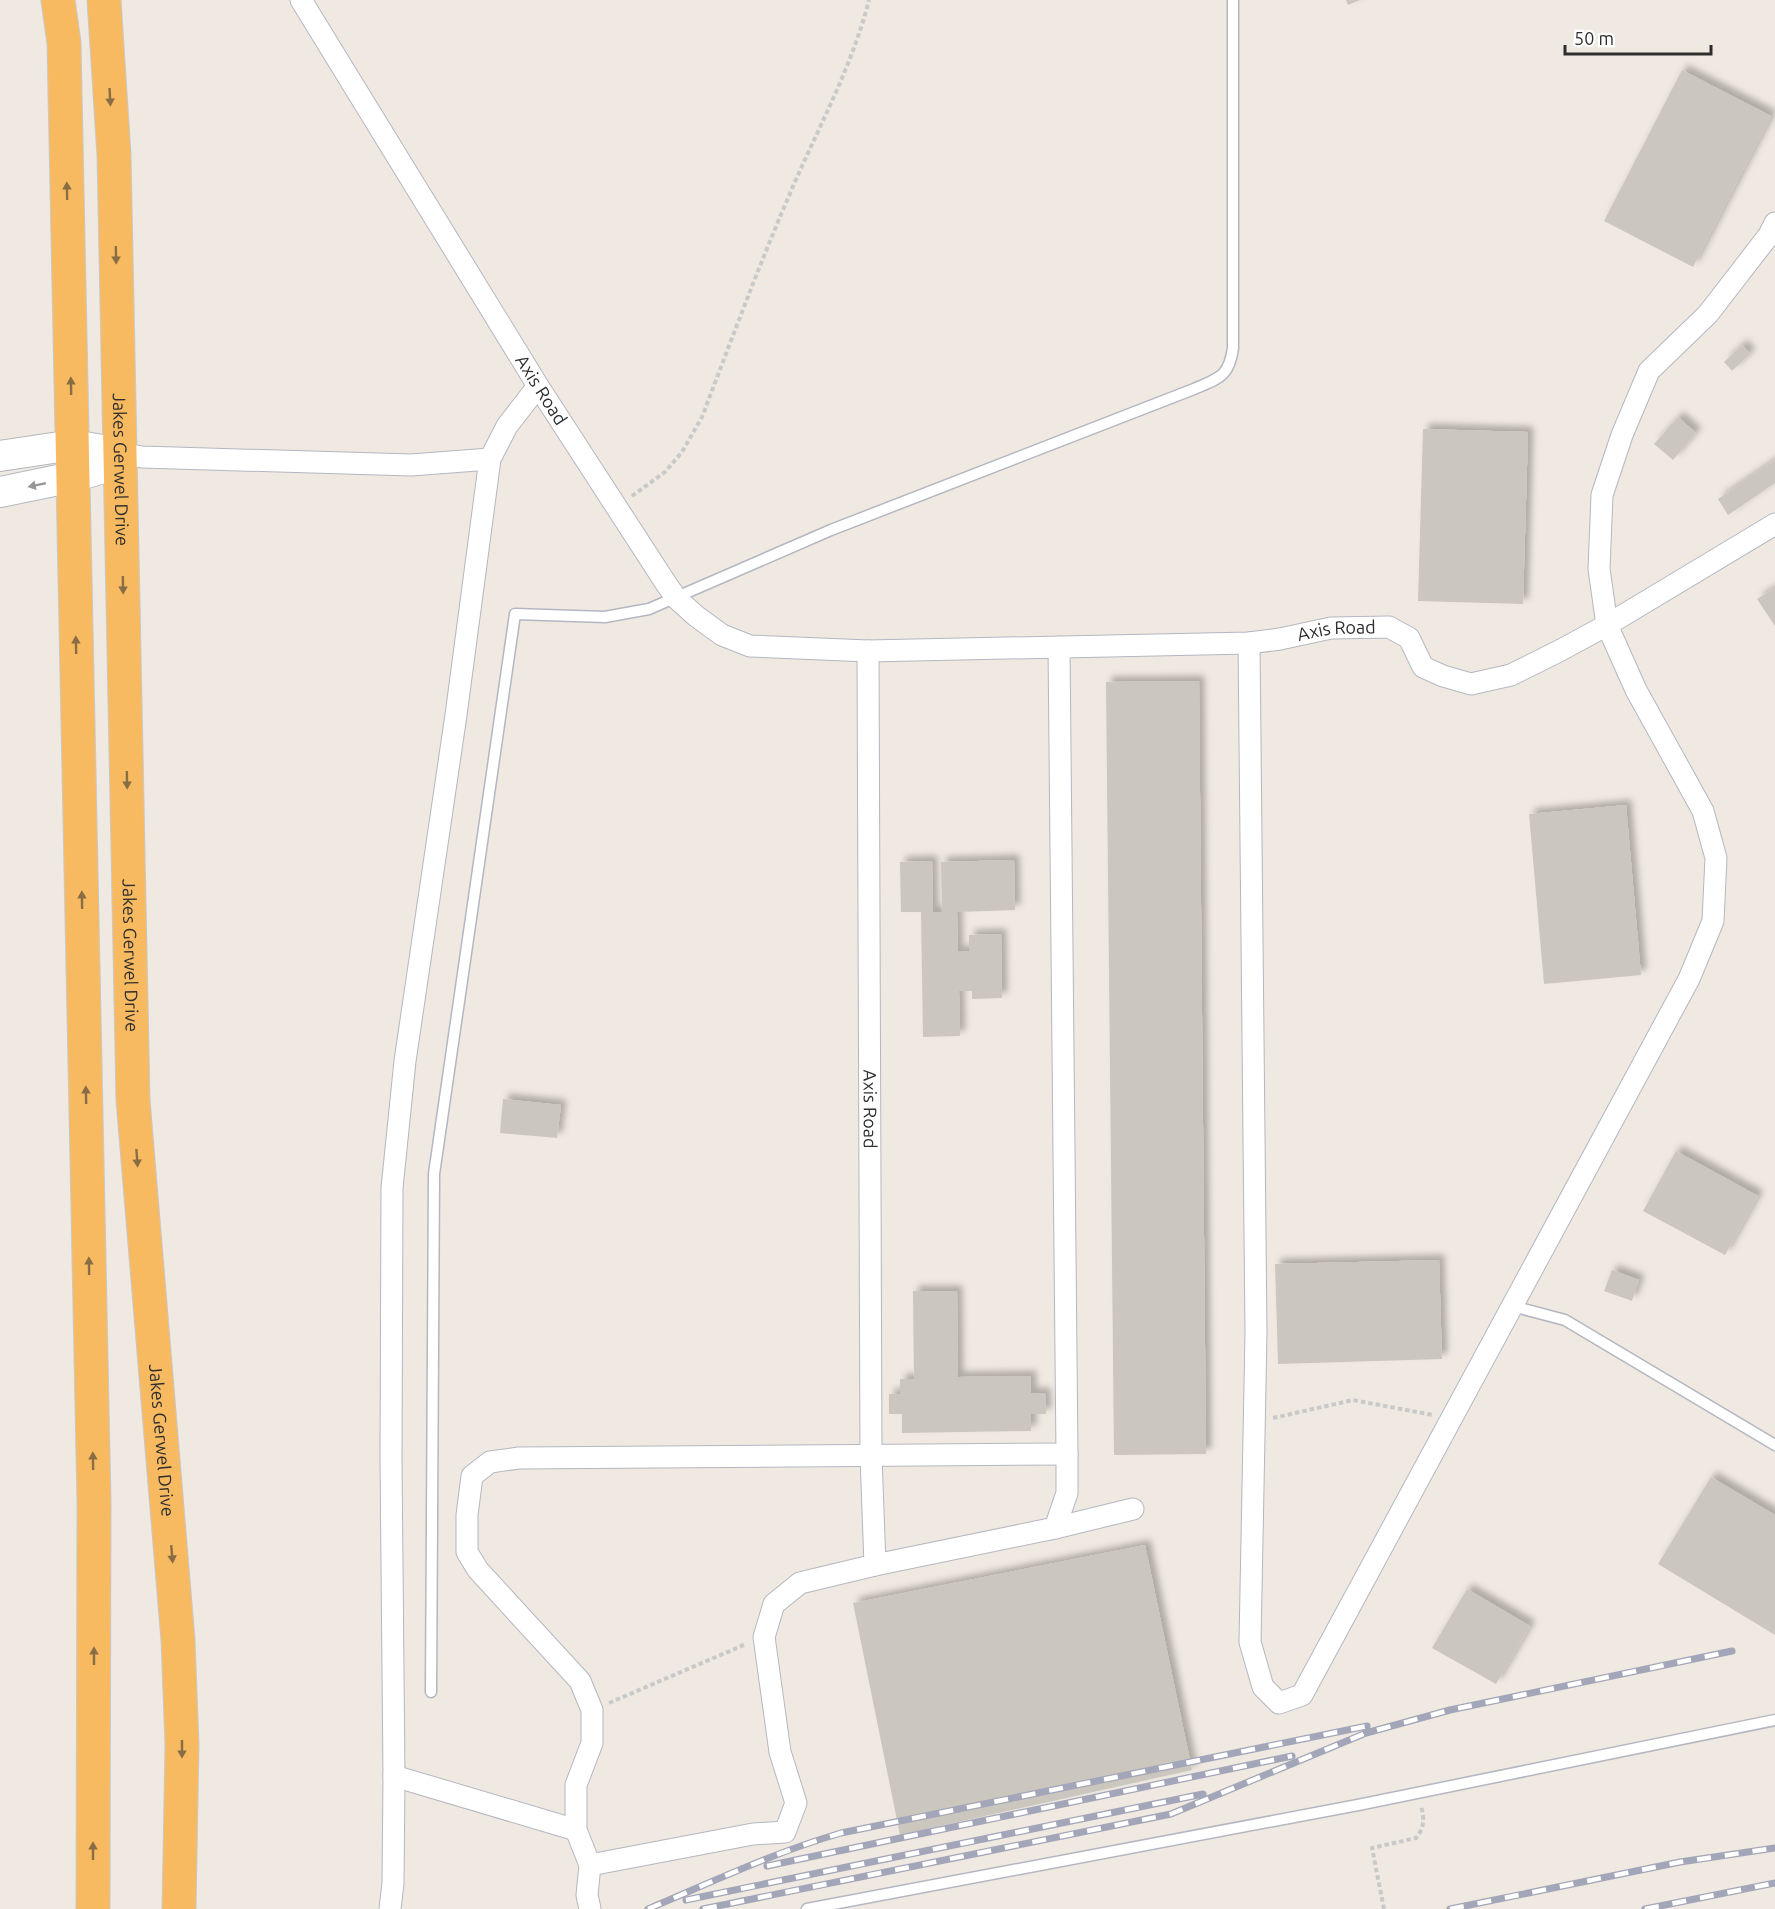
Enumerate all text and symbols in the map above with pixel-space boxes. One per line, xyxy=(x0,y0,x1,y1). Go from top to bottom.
scale bar xyxy=(1565,18,1710,56)
text: 50 m xyxy=(1574,28,1614,48)
one-way arrow xyxy=(106,88,115,107)
one-way arrow xyxy=(62,182,72,201)
one-way arrow xyxy=(111,246,120,265)
street label: Axis Road xyxy=(512,351,571,428)
one-way arrow xyxy=(67,377,76,396)
street label: Jakes Gerwel Drive xyxy=(110,393,133,546)
one-way arrow xyxy=(27,481,46,490)
one-way arrow xyxy=(118,575,127,594)
street label: Axis Road xyxy=(1295,616,1376,644)
one-way arrow xyxy=(72,635,81,654)
one-way arrow xyxy=(122,770,131,789)
street label: Jakes Gerwel Drive xyxy=(120,879,143,1032)
one-way arrow xyxy=(77,890,87,909)
street label: Axis Road xyxy=(861,1069,881,1149)
one-way arrow xyxy=(81,1085,91,1104)
one-way arrow xyxy=(132,1149,142,1168)
one-way arrow xyxy=(85,1256,94,1275)
street label: Jakes Gerwel Drive xyxy=(146,1363,179,1517)
one-way arrow xyxy=(89,1451,98,1470)
one-way arrow xyxy=(167,1544,177,1563)
one-way arrow xyxy=(89,1646,99,1665)
one-way arrow xyxy=(177,1739,187,1758)
one-way arrow xyxy=(88,1841,98,1860)

